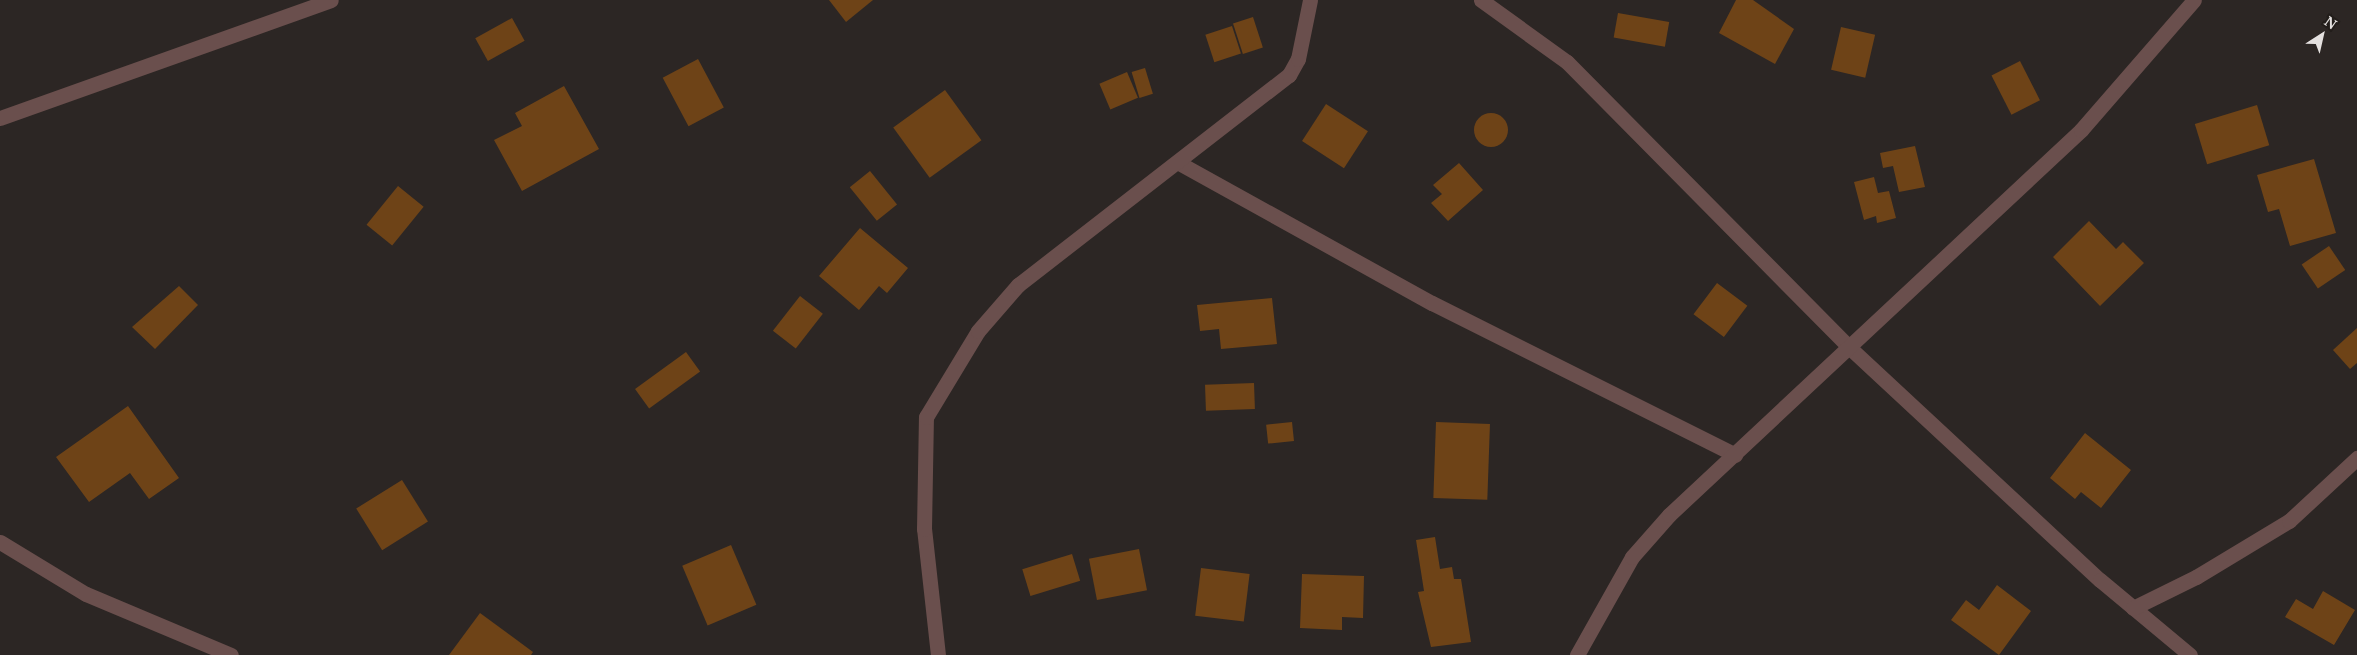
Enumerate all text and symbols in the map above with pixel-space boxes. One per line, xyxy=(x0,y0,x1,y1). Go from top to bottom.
north arrow xyxy=(2297,10,2347,60)
text: N xyxy=(2321,11,2341,33)

